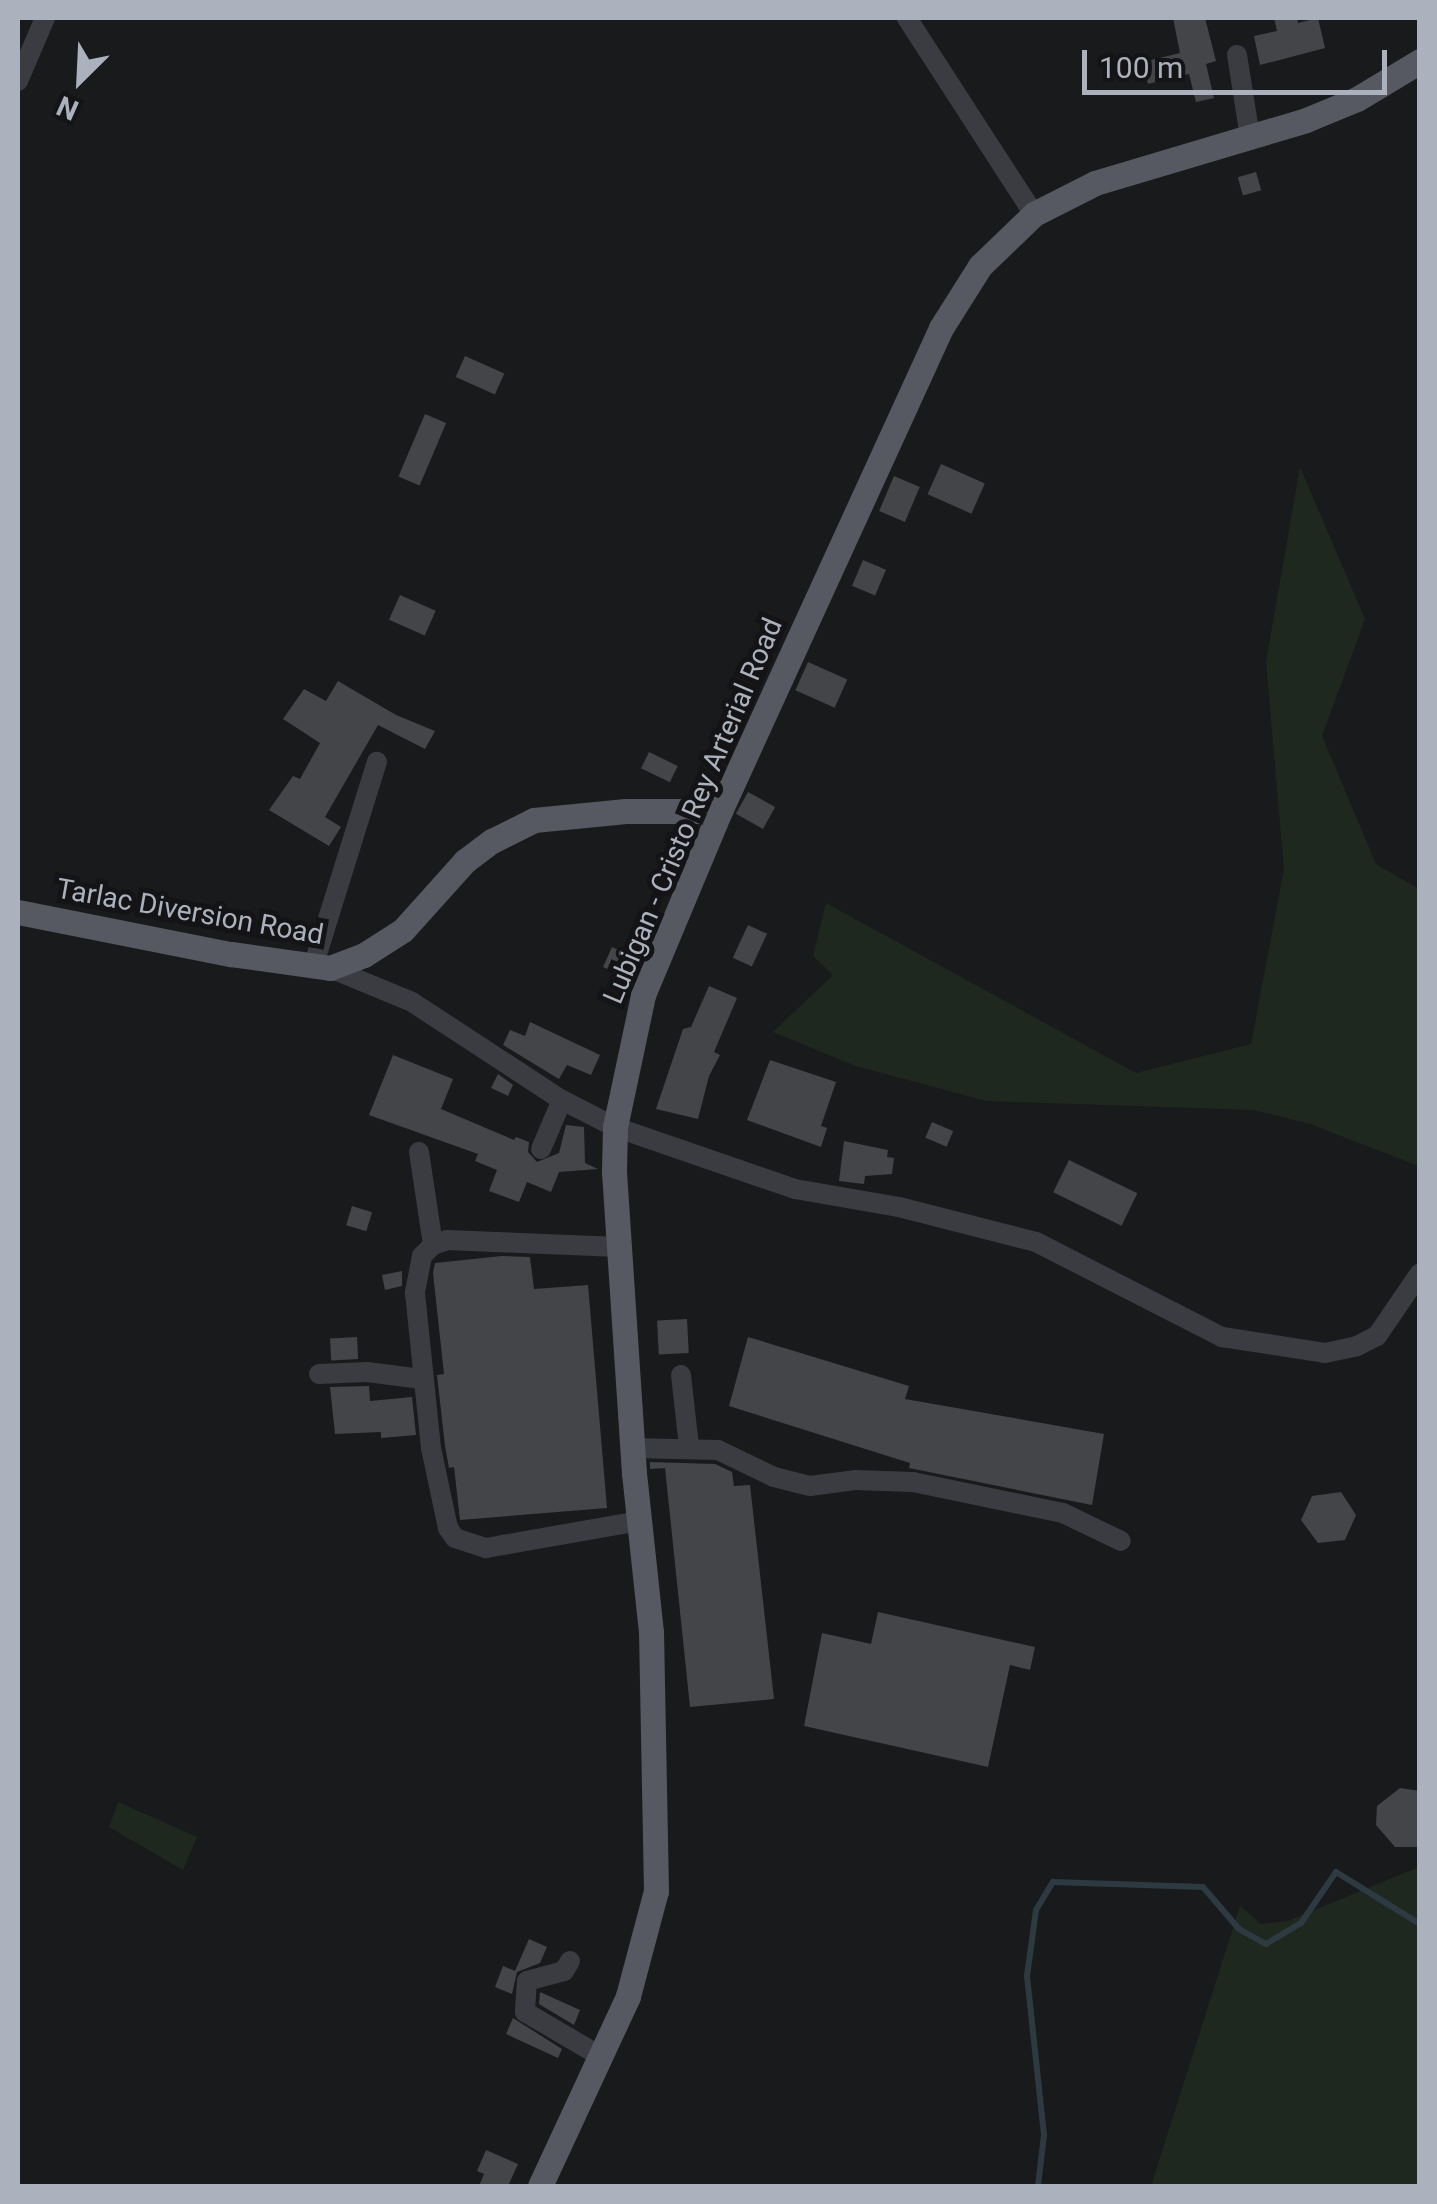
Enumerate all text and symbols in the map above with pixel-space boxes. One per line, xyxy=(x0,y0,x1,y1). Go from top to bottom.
north arrow xyxy=(30,30,130,130)
scale bar xyxy=(1087,30,1392,92)
text: 100 m xyxy=(1099,50,1183,85)
text: N xyxy=(52,89,83,127)
street label: Lubigan - Cristo Rey Arterial Road xyxy=(596,613,790,1009)
street label: Tarlac Diversion Road xyxy=(54,872,326,952)

